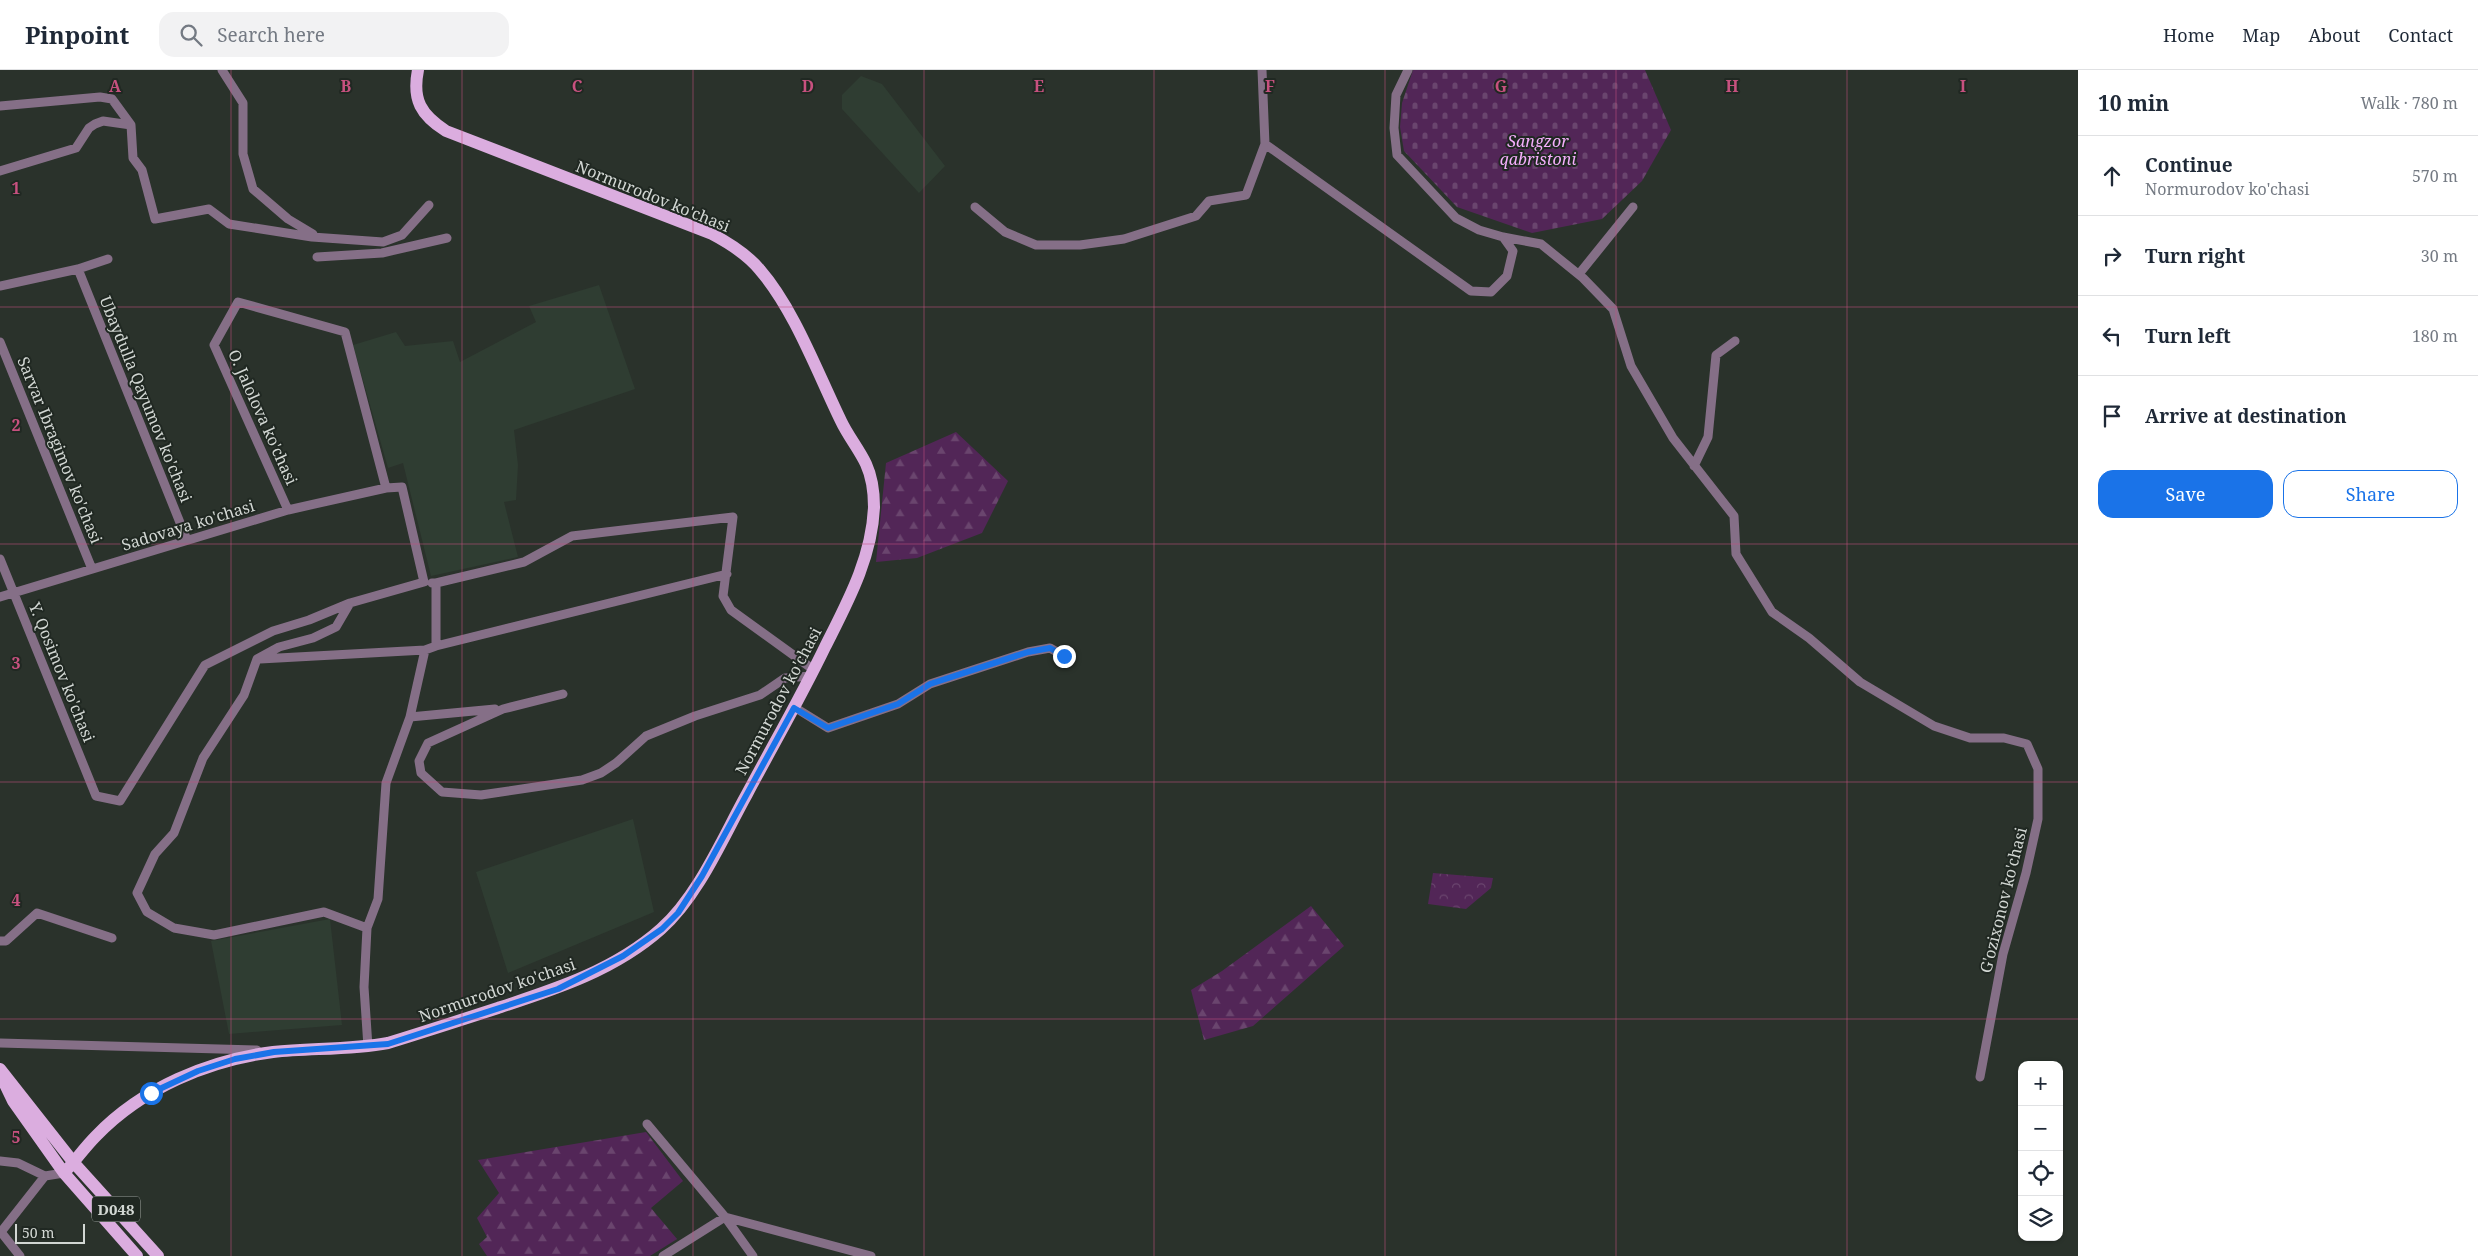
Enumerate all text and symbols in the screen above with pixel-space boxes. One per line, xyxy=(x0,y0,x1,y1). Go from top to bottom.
search box xyxy=(159,12,509,57)
text: Pinpoint xyxy=(25,18,129,51)
icon: search xyxy=(177,21,205,49)
text: Search here xyxy=(217,22,325,48)
text: Home xyxy=(2163,23,2214,47)
text: Map xyxy=(2242,23,2280,47)
text: About xyxy=(2308,23,2360,47)
text: Contact xyxy=(2388,23,2453,47)
text: A xyxy=(109,75,122,97)
text: B xyxy=(341,75,352,97)
text: C xyxy=(572,75,583,97)
text: D xyxy=(802,75,814,97)
text: E xyxy=(1034,75,1044,97)
text: F xyxy=(1265,75,1275,97)
text: G xyxy=(1495,75,1507,97)
text: H xyxy=(1725,75,1739,97)
text: I xyxy=(1960,75,1966,97)
text: 10 min xyxy=(2098,89,2169,117)
text: Walk · 780 m xyxy=(2361,92,2458,114)
park label: Sangzor qabristoni xyxy=(1500,130,1576,170)
text: Continue xyxy=(2145,152,2233,178)
street label: Normurodov ko'chasi xyxy=(573,155,733,237)
icon: ahead xyxy=(2098,162,2126,190)
text: 570 m xyxy=(2412,165,2458,187)
text: 1 xyxy=(11,177,21,199)
text: Normurodov ko'chasi xyxy=(2145,178,2309,200)
icon: right xyxy=(2098,242,2126,270)
text: Turn right xyxy=(2145,243,2245,269)
text: 30 m xyxy=(2421,245,2458,267)
street label: Ubaydulla Qayumov ko'chasi xyxy=(95,293,197,505)
icon: left xyxy=(2098,322,2126,350)
text: Turn left xyxy=(2145,323,2231,349)
text: 180 m xyxy=(2412,325,2458,347)
street label: O. Jalolova ko'chasi xyxy=(223,346,303,488)
street label: Sarvar Ibragimov ko'chasi xyxy=(12,353,108,547)
icon: arrive xyxy=(2098,402,2126,430)
text: Arrive at destination xyxy=(2145,403,2347,429)
text: 2 xyxy=(11,414,21,436)
button: Save xyxy=(2098,470,2273,518)
button: Share xyxy=(2283,470,2458,518)
street label: Sadovaya ko'chasi xyxy=(119,494,257,556)
street label: Y. Qosimov ko'chasi xyxy=(24,598,100,745)
street label: Normurodov ko'chasi xyxy=(730,623,826,779)
route end xyxy=(1053,645,1076,668)
text: 3 xyxy=(11,652,21,674)
street label: G'ozixonov ko'chasi xyxy=(1974,825,2032,975)
text: 4 xyxy=(11,889,21,911)
street label: Normurodov ko'chasi xyxy=(416,953,578,1027)
map controls xyxy=(2018,1061,2063,1241)
button: + xyxy=(2018,1061,2063,1106)
route start xyxy=(140,1082,163,1105)
button: − xyxy=(2018,1106,2063,1151)
text: 5 xyxy=(11,1126,21,1148)
button: locate xyxy=(2018,1151,2063,1196)
road number: D048 xyxy=(92,1196,140,1222)
button: layers xyxy=(2018,1196,2063,1241)
scale bar xyxy=(15,1221,85,1244)
text: 50 m xyxy=(22,1223,55,1242)

